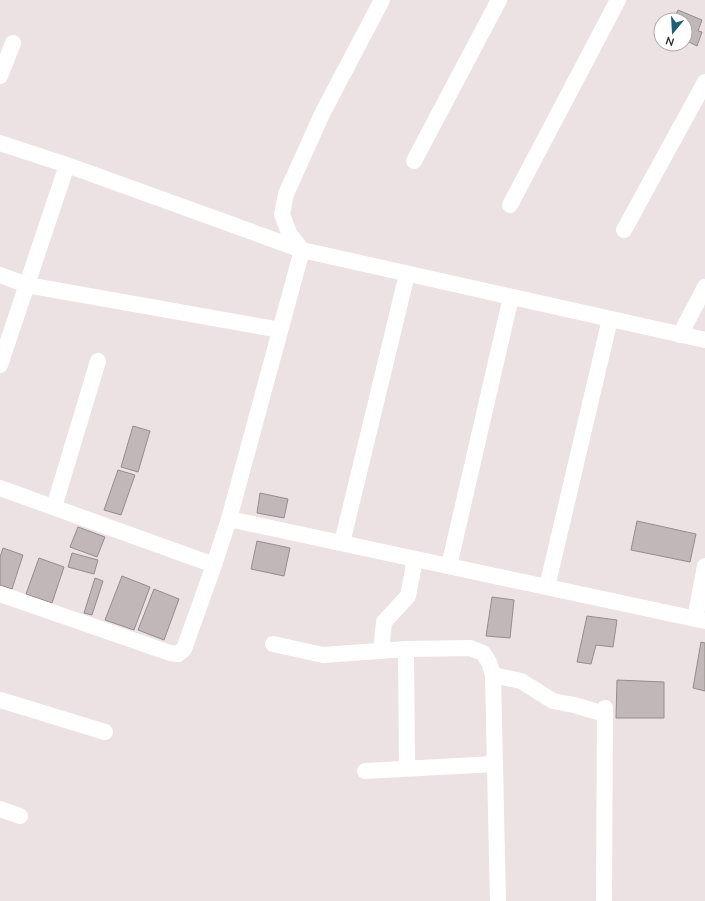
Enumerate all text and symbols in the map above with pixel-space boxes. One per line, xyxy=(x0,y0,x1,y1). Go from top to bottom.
north arrow xyxy=(653,12,693,52)
text: N xyxy=(664,33,676,49)

